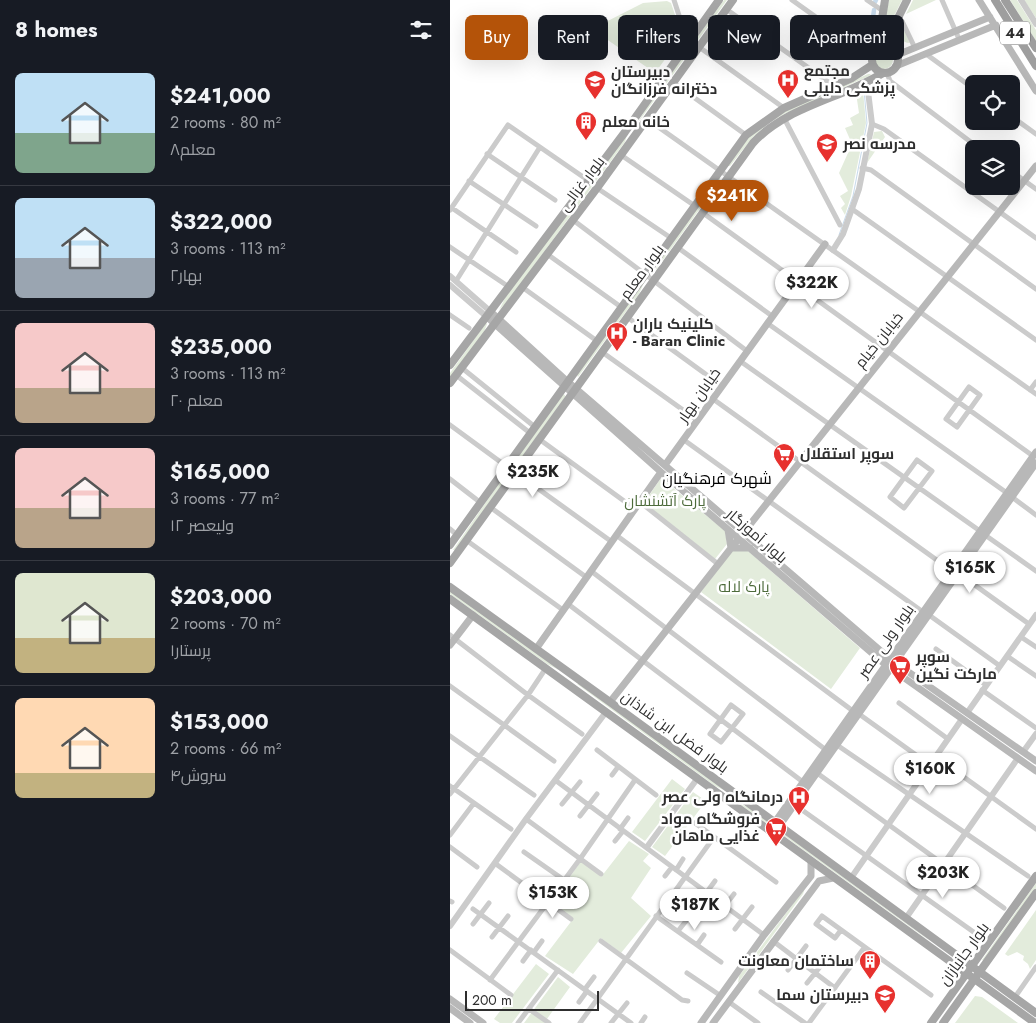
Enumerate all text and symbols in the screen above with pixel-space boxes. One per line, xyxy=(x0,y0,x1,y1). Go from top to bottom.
text: 8 homes xyxy=(15,15,98,45)
chip: Buy xyxy=(465,15,528,60)
chip: Rent xyxy=(538,15,608,60)
chip: Filters xyxy=(618,15,698,60)
chip: New xyxy=(708,15,780,60)
chip: Apartment xyxy=(790,15,904,60)
icon: filters xyxy=(407,16,435,44)
road number: 44 xyxy=(1000,22,1030,44)
place label: مجتمع پزشکی دلیلی xyxy=(804,60,896,99)
place label: دبیرستان دخترانه فرزانگان xyxy=(611,61,717,100)
hospital icon: مجتمع پزشکی دلیلی xyxy=(776,68,800,99)
school or university icon: دبیرستان دخترانه فرزانگان xyxy=(583,69,607,100)
map controls xyxy=(965,75,1020,195)
button: locate xyxy=(965,75,1020,130)
text: $241,000 xyxy=(170,81,271,111)
icon: home xyxy=(55,93,115,153)
building icon: خانه معلم xyxy=(574,110,598,141)
text: 2 rooms · 80 m² xyxy=(170,111,281,134)
place label: خانه معلم xyxy=(602,111,670,133)
school or university icon: مدرسه نصر xyxy=(815,132,839,163)
place label: مدرسه نصر xyxy=(842,133,916,155)
text: معلم۸ xyxy=(170,138,216,161)
button: layers xyxy=(965,140,1020,195)
street label: بلوار غزالی xyxy=(554,152,610,216)
pin: $241K xyxy=(697,180,767,222)
text: $241K xyxy=(707,184,757,207)
text: $322,000 xyxy=(170,207,272,237)
icon: home xyxy=(55,218,115,278)
text: 3 rooms · 113 m² xyxy=(170,237,286,260)
street label: بلوار معلم xyxy=(614,240,670,304)
text: بهار۲ xyxy=(170,264,202,287)
pin: $322K xyxy=(777,266,847,309)
text: $322K xyxy=(786,271,838,294)
street label: خیابان خیام xyxy=(849,307,909,373)
place label: کلینیک باران - Baran Clinic xyxy=(633,313,725,352)
hospital icon: کلینیک باران - Baran Clinic xyxy=(605,321,629,352)
text: $235,000 xyxy=(170,332,272,362)
icon: home xyxy=(55,343,115,403)
text: 3 rooms · 113 m² xyxy=(170,362,286,385)
street label: خیابان بهار xyxy=(672,363,726,428)
text: معلم ۲۰ xyxy=(170,389,223,412)
supermarket icon: سوپر استقلال xyxy=(772,442,796,473)
place label: سوپر استقلال xyxy=(800,443,894,465)
pin: $235K xyxy=(498,456,568,498)
text: $165,000 xyxy=(170,457,270,487)
text: $235K xyxy=(507,460,559,483)
district label: شهرک فرهنگیان xyxy=(662,467,772,490)
icon: home xyxy=(55,468,115,528)
text: 3 rooms · 77 m² xyxy=(170,487,279,510)
park label: پارک آتشنشان xyxy=(624,490,706,512)
street label: بلوار آموزگار xyxy=(721,503,792,569)
text: ولیعصر ۱۲ xyxy=(170,514,234,537)
pin: $165K xyxy=(935,552,1005,594)
text: $165K xyxy=(945,556,995,579)
park label: پارک لاله xyxy=(718,576,770,598)
text: $203,000 xyxy=(170,582,272,612)
icon: home xyxy=(55,593,115,653)
street label: بلوار ولی عصر xyxy=(852,600,920,683)
text: 2 rooms · 70 m² xyxy=(170,612,281,635)
text: پرستار۱ xyxy=(170,639,211,662)
place label: سوپر مارکت نگین xyxy=(915,646,997,685)
supermarket icon: سوپر مارکت نگین xyxy=(888,654,912,685)
street label: بلوار فضل ابن شاذان xyxy=(617,686,733,778)
text: $153,000 xyxy=(170,707,269,737)
icon: home xyxy=(55,718,115,778)
text: 2 rooms · 66 m² xyxy=(170,737,281,760)
pin: $160K xyxy=(895,752,965,795)
text: $160K xyxy=(905,757,955,780)
text: سروش۴ xyxy=(170,764,226,787)
hospital icon: درمانگاه ولی عصر xyxy=(787,785,811,816)
place label: درمانگاه ولی عصر xyxy=(661,786,783,808)
place label: فروشگاه مواد غذایی ماهان xyxy=(661,808,760,847)
supermarket icon: فروشگاه مواد غذایی ماهان xyxy=(764,816,788,847)
pin: $203K xyxy=(908,856,978,899)
text: $203K xyxy=(917,861,969,884)
pin: $153K xyxy=(518,876,588,919)
text: $153K xyxy=(528,881,578,904)
pin: $187K xyxy=(660,888,730,931)
text: $187K xyxy=(671,893,719,916)
street label: بلوار جانبازان xyxy=(934,918,994,990)
building icon: ساختمان معاونت xyxy=(858,949,882,980)
place label: ساختمان معاونت xyxy=(738,950,854,972)
school or university icon: دبیرستان سما xyxy=(873,983,897,1014)
place label: دبیرستان سما xyxy=(776,984,869,1006)
scale bar xyxy=(465,988,599,1011)
text: 200 m xyxy=(472,990,512,1010)

